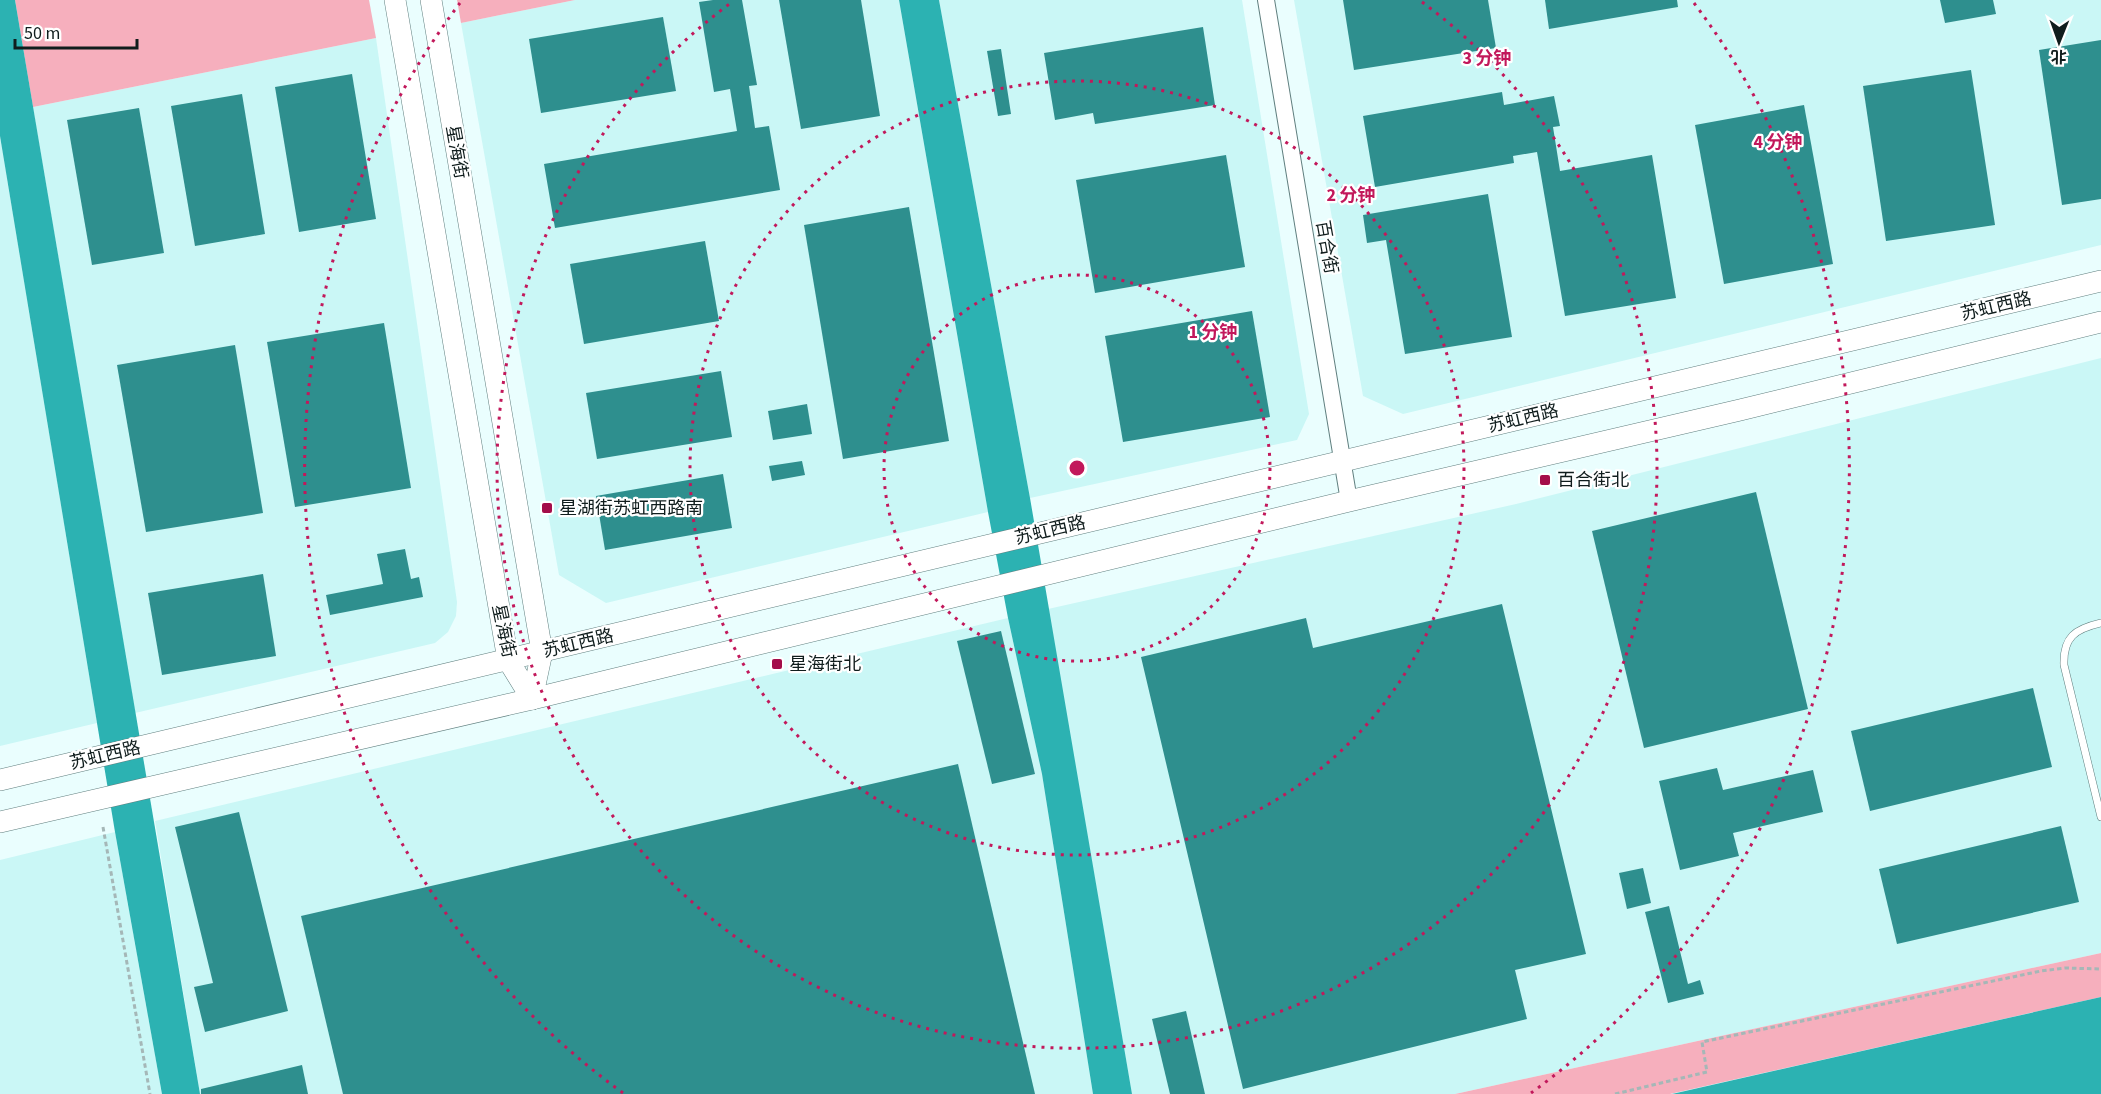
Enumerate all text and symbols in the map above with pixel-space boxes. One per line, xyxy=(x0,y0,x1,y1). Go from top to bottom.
scale bar xyxy=(15,12,136,50)
north arrow xyxy=(2029,12,2089,72)
text: 50 m xyxy=(24,21,60,46)
text: 北 xyxy=(2051,45,2067,67)
text: 3 分钟 xyxy=(1462,46,1512,71)
street label: 星海街 xyxy=(440,123,474,181)
text: 4 分钟 xyxy=(1753,130,1803,155)
text: 2 分钟 xyxy=(1326,183,1376,208)
street label: 百合街 xyxy=(1310,218,1344,276)
street label: 苏虹西路 xyxy=(1958,286,2034,327)
text: 1 分钟 xyxy=(1188,320,1238,345)
street label: 苏虹西路 xyxy=(1485,398,1561,439)
centre of rings xyxy=(1067,458,1087,478)
place label: 百合街北 xyxy=(1557,468,1629,493)
marker: 百合街北 xyxy=(1538,473,1552,487)
place label: 星湖街苏虹西路南 xyxy=(559,496,703,521)
marker: 星湖街苏虹西路南 xyxy=(540,501,554,515)
street label: 苏虹西路 xyxy=(1012,510,1088,551)
street label: 星海街 xyxy=(486,602,521,660)
street label: 苏虹西路 xyxy=(540,623,616,664)
place label: 星海街北 xyxy=(789,652,861,677)
marker: 星海街北 xyxy=(770,657,784,671)
street label: 苏虹西路 xyxy=(67,735,143,776)

